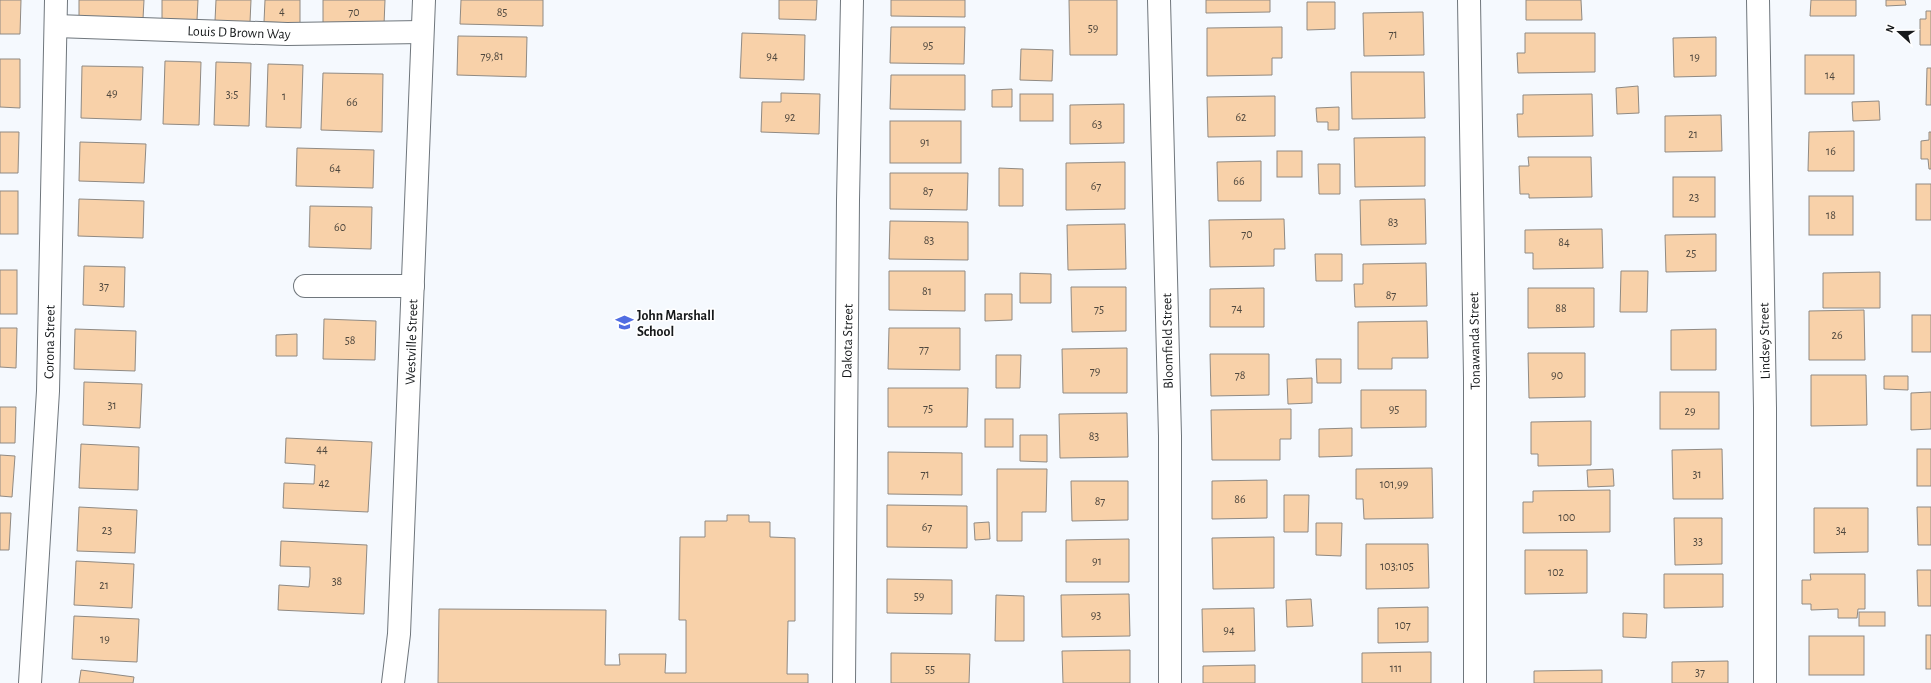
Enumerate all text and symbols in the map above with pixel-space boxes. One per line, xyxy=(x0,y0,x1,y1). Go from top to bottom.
house number: 4 xyxy=(279,5,285,17)
house number: 70 xyxy=(348,6,360,18)
house number: 85 xyxy=(497,6,507,18)
north arrow xyxy=(1879,12,1919,52)
house number: 59 xyxy=(1088,22,1099,34)
text: N xyxy=(1884,23,1897,34)
street label: Louis D Brown Way xyxy=(187,24,291,42)
house number: 71 xyxy=(1388,28,1398,40)
house number: 95 xyxy=(923,39,933,51)
house number: 79,81 xyxy=(480,50,504,62)
house number: 94 xyxy=(766,50,778,62)
house number: 19 xyxy=(1690,51,1700,63)
house number: 14 xyxy=(1825,69,1835,81)
house number: 49 xyxy=(106,87,118,99)
house number: 3;5 xyxy=(226,88,238,100)
house number: 1 xyxy=(282,90,286,102)
house number: 66 xyxy=(346,96,358,108)
house number: 92 xyxy=(784,111,796,123)
house number: 62 xyxy=(1235,111,1247,123)
house number: 63 xyxy=(1092,118,1102,130)
house number: 21 xyxy=(1688,128,1698,140)
house number: 91 xyxy=(920,136,930,148)
house number: 16 xyxy=(1826,145,1836,157)
house number: 64 xyxy=(329,162,341,174)
house number: 66 xyxy=(1233,175,1245,187)
house number: 67 xyxy=(1091,180,1101,192)
house number: 87 xyxy=(923,185,933,197)
house number: 23 xyxy=(1689,191,1699,203)
house number: 18 xyxy=(1826,209,1836,221)
house number: 83 xyxy=(1388,216,1398,228)
house number: 60 xyxy=(334,221,346,233)
house number: 70 xyxy=(1241,228,1253,240)
house number: 83 xyxy=(924,234,934,246)
house number: 84 xyxy=(1558,236,1570,248)
house number: 25 xyxy=(1686,247,1696,259)
house number: 37 xyxy=(99,280,109,292)
house number: 81 xyxy=(922,285,932,297)
house number: 87 xyxy=(1386,289,1396,301)
street label: Tonawanda Street xyxy=(1467,291,1483,390)
street label: Bloomfield Street xyxy=(1160,292,1176,389)
street label: Westville Street xyxy=(404,298,421,385)
house number: 74 xyxy=(1232,302,1243,314)
house number: 88 xyxy=(1555,302,1567,314)
street label: Lindsey Street xyxy=(1757,302,1773,379)
street label: Dakota Street xyxy=(840,303,856,379)
house number: 75 xyxy=(1094,303,1104,315)
street label: Corona Street xyxy=(42,304,58,379)
place label: John Marshall School xyxy=(637,309,715,339)
school or university icon: John Marshall School xyxy=(614,313,634,333)
house number: 26 xyxy=(1831,329,1843,341)
house number: 58 xyxy=(345,334,356,346)
house number: 77 xyxy=(919,343,929,355)
house number: 79 xyxy=(1090,365,1101,377)
house number: 78 xyxy=(1235,369,1246,381)
house number: 90 xyxy=(1551,369,1563,381)
house number: 31 xyxy=(107,399,117,411)
house number: 75 xyxy=(923,402,933,414)
house number: 95 xyxy=(1389,403,1399,415)
house number: 29 xyxy=(1684,405,1696,417)
house number: 83 xyxy=(1089,430,1099,442)
house number: 44 xyxy=(316,443,328,455)
house number: 71 xyxy=(920,468,930,480)
house number: 31 xyxy=(1692,468,1702,480)
house number: 42 xyxy=(318,477,330,489)
house number: 101,99 xyxy=(1380,478,1409,490)
house number: 86 xyxy=(1234,493,1246,505)
house number: 87 xyxy=(1095,495,1105,507)
house number: 100 xyxy=(1559,511,1575,523)
house number: 67 xyxy=(922,521,932,533)
house number: 23 xyxy=(102,524,112,536)
house number: 34 xyxy=(1836,524,1847,536)
house number: 33 xyxy=(1693,535,1703,547)
house number: 91 xyxy=(1092,555,1102,567)
house number: 103;105 xyxy=(1380,560,1414,572)
house number: 102 xyxy=(1548,566,1564,578)
house number: 38 xyxy=(332,575,343,587)
house number: 21 xyxy=(99,579,109,591)
house number: 59 xyxy=(914,590,925,602)
house number: 93 xyxy=(1091,609,1101,621)
house number: 107 xyxy=(1395,619,1411,631)
house number: 94 xyxy=(1223,624,1235,636)
house number: 19 xyxy=(100,633,110,645)
house number: 111 xyxy=(1390,662,1402,674)
house number: 55 xyxy=(925,663,935,675)
house number: 37 xyxy=(1695,666,1705,678)

